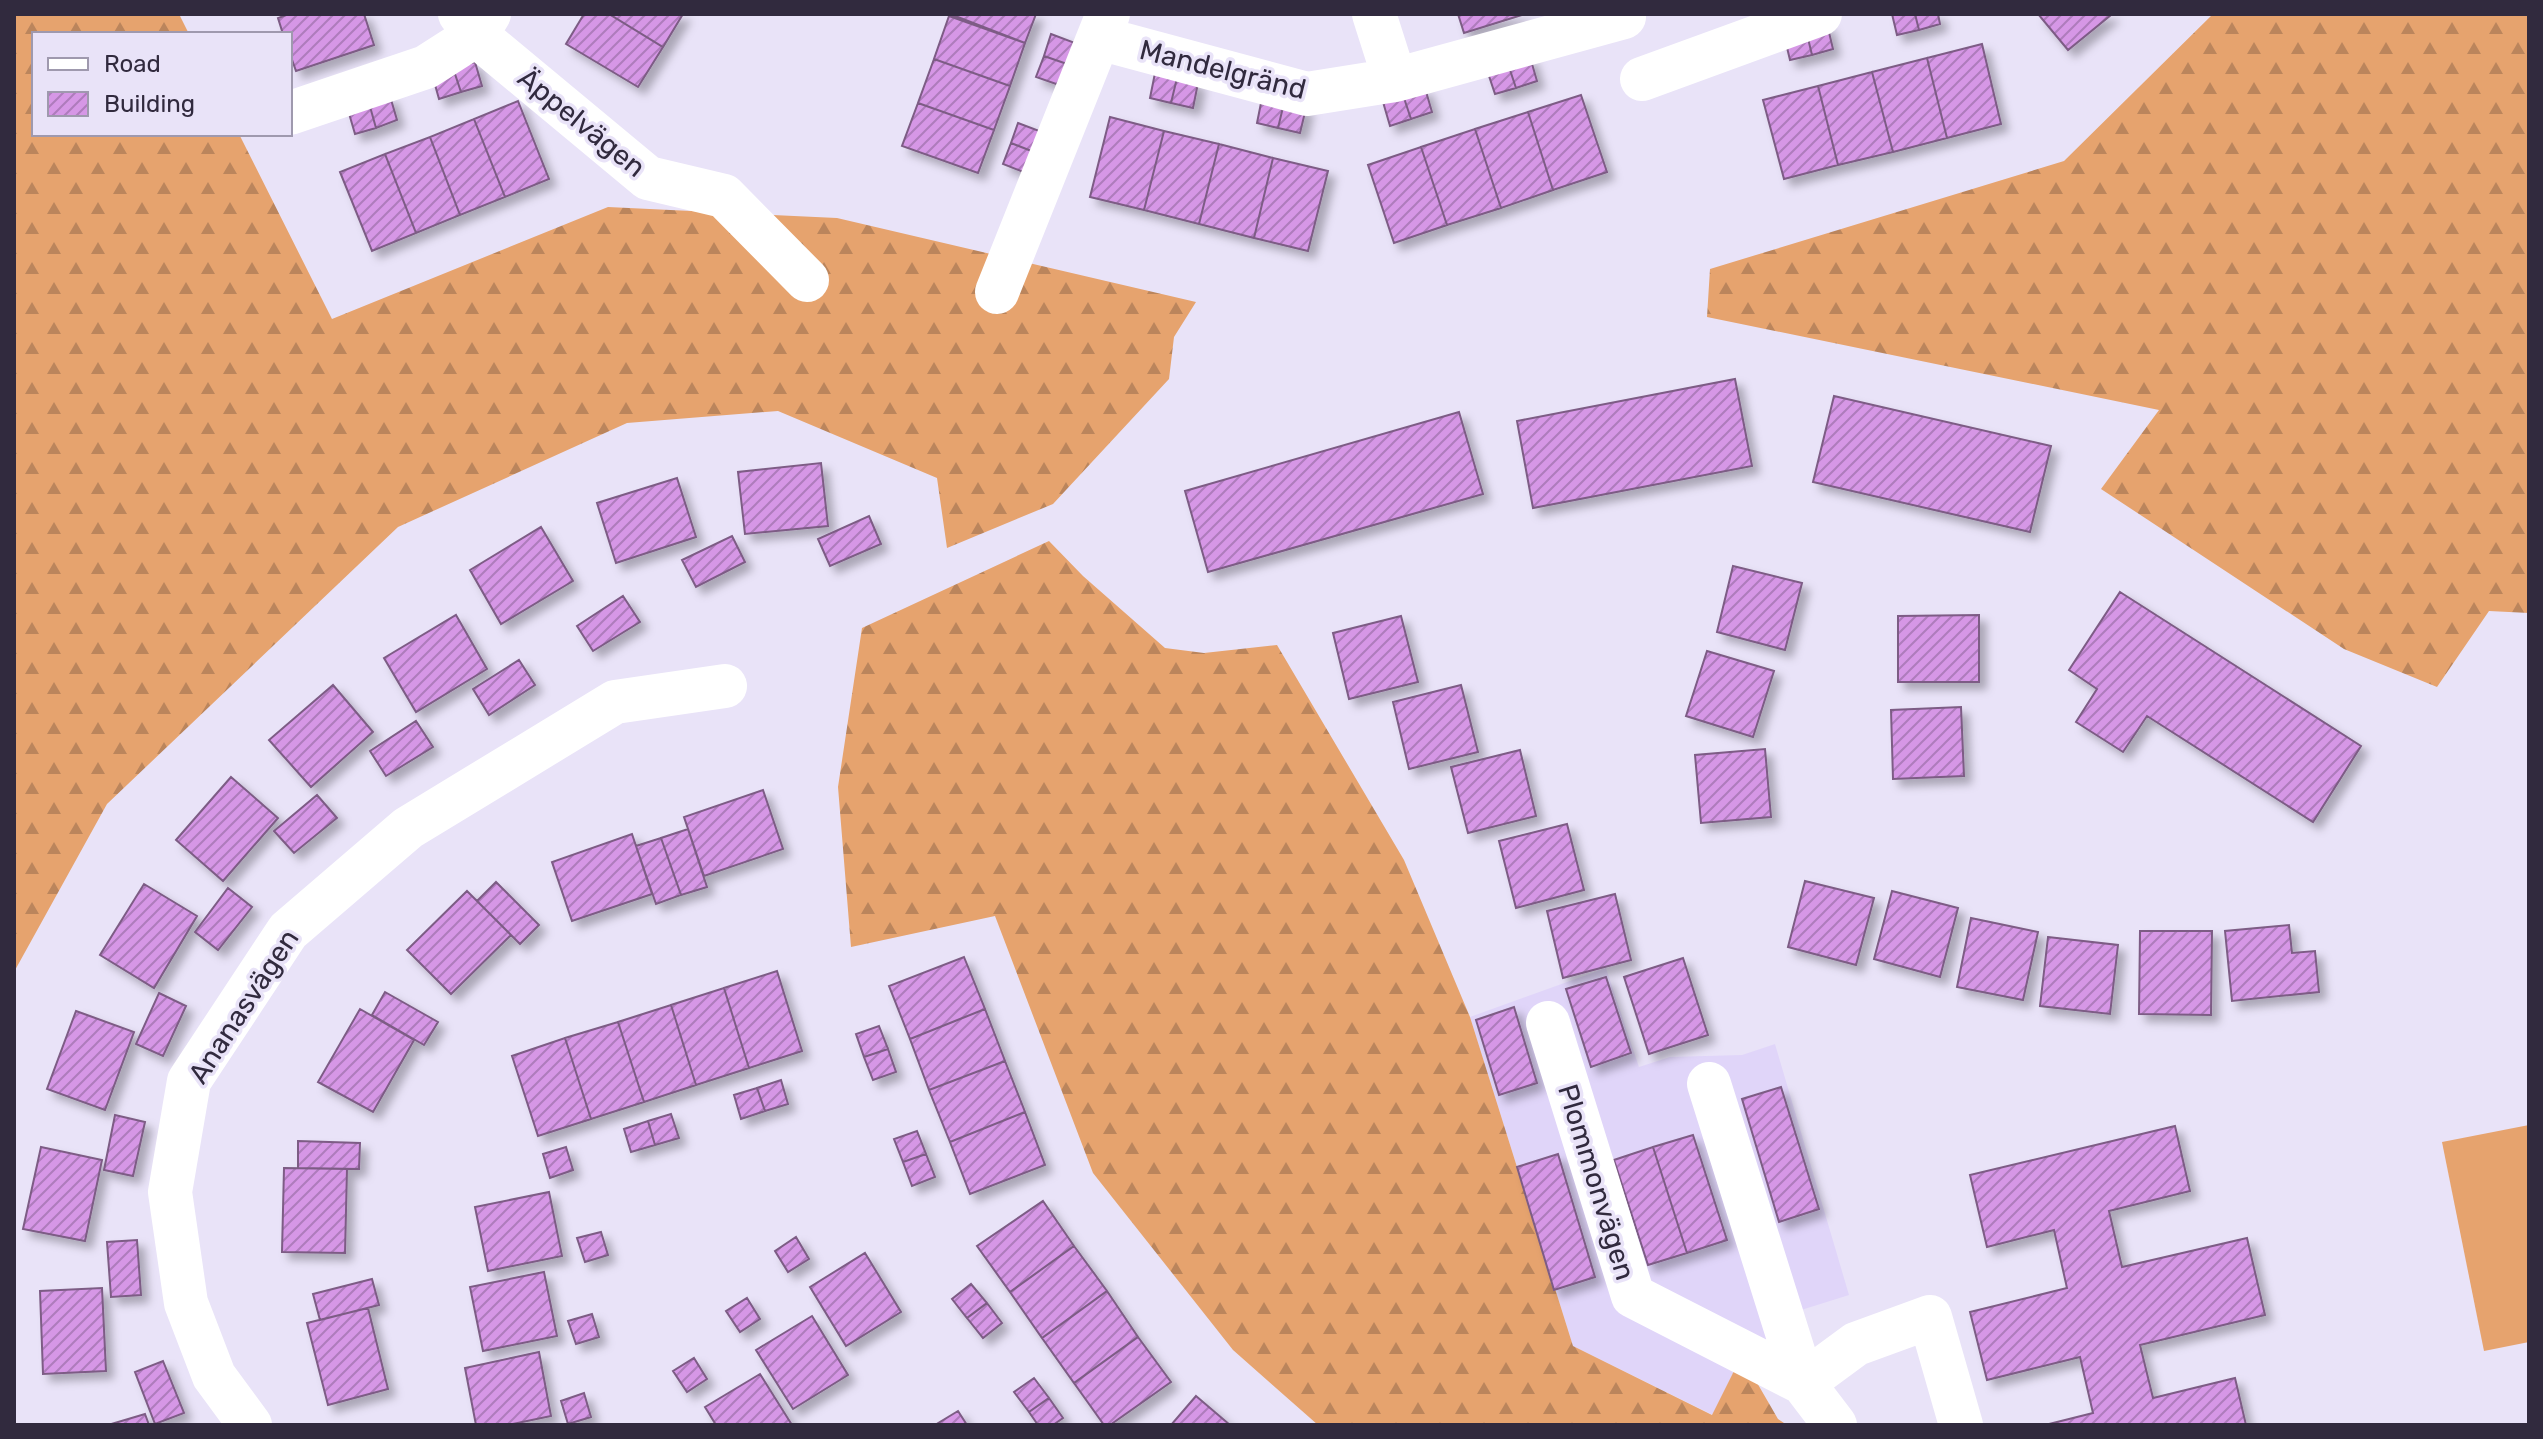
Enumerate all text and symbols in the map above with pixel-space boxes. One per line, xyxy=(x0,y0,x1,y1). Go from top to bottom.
legend xyxy=(32,32,292,136)
street label: Mandelgränd xyxy=(1136,33,1309,106)
text: Road xyxy=(104,50,161,78)
street label: Äppelvägen xyxy=(511,61,652,184)
text: Building xyxy=(104,90,195,118)
street label: Ananasvägen xyxy=(181,923,306,1090)
street label: Plommonvägen xyxy=(1551,1080,1642,1284)

